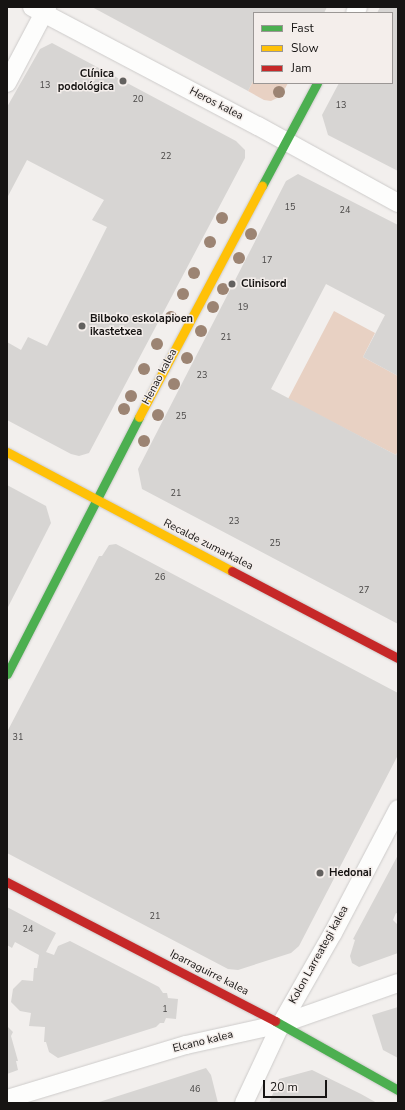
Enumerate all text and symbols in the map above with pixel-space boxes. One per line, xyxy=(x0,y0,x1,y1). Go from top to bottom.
legend xyxy=(253,12,393,84)
text: Fast xyxy=(291,20,314,36)
text: Slow xyxy=(291,40,319,56)
text: Jam xyxy=(291,60,312,76)
place label: Clínica podológica xyxy=(58,68,114,94)
marker: Clínica podológica xyxy=(117,75,129,87)
house number: 13 xyxy=(40,80,50,90)
street label: Heros kalea xyxy=(187,85,245,123)
house number: 20 xyxy=(133,94,143,104)
house number: 13 xyxy=(336,100,346,110)
house number: 22 xyxy=(161,151,171,161)
house number: 15 xyxy=(285,202,295,212)
house number: 24 xyxy=(340,205,350,215)
house number: 17 xyxy=(262,255,272,265)
place label: Clinisord xyxy=(241,277,287,291)
marker: Clinisord xyxy=(226,278,238,290)
house number: 19 xyxy=(238,302,248,312)
place label: Bilboko eskolapioen ikastetxea xyxy=(90,313,193,339)
marker: Bilboko eskolapioen ikastetxea xyxy=(77,321,87,331)
house number: 21 xyxy=(221,332,231,342)
street label: Henao kalea xyxy=(140,347,180,407)
house number: 23 xyxy=(197,370,207,380)
house number: 25 xyxy=(176,411,186,421)
house number: 21 xyxy=(171,488,181,498)
house number: 23 xyxy=(229,516,239,526)
street label: Recalde zumarkalea xyxy=(161,517,255,573)
house number: 25 xyxy=(270,538,280,548)
house number: 26 xyxy=(155,572,165,582)
house number: 27 xyxy=(359,585,369,595)
house number: 31 xyxy=(13,732,23,742)
place label: Hedonai xyxy=(329,866,372,880)
marker: Hedonai xyxy=(314,867,326,879)
street label: Kolon Larreategi kalea xyxy=(287,904,351,1006)
house number: 21 xyxy=(150,911,160,921)
house number: 24 xyxy=(23,924,33,934)
street label: Iparraguirre kalea xyxy=(167,947,251,999)
house number: 1 xyxy=(162,1004,168,1014)
street label: Elcano kalea xyxy=(171,1028,235,1056)
scale bar xyxy=(265,1072,329,1098)
text: 20 m xyxy=(270,1079,298,1095)
house number: 46 xyxy=(190,1084,200,1094)

